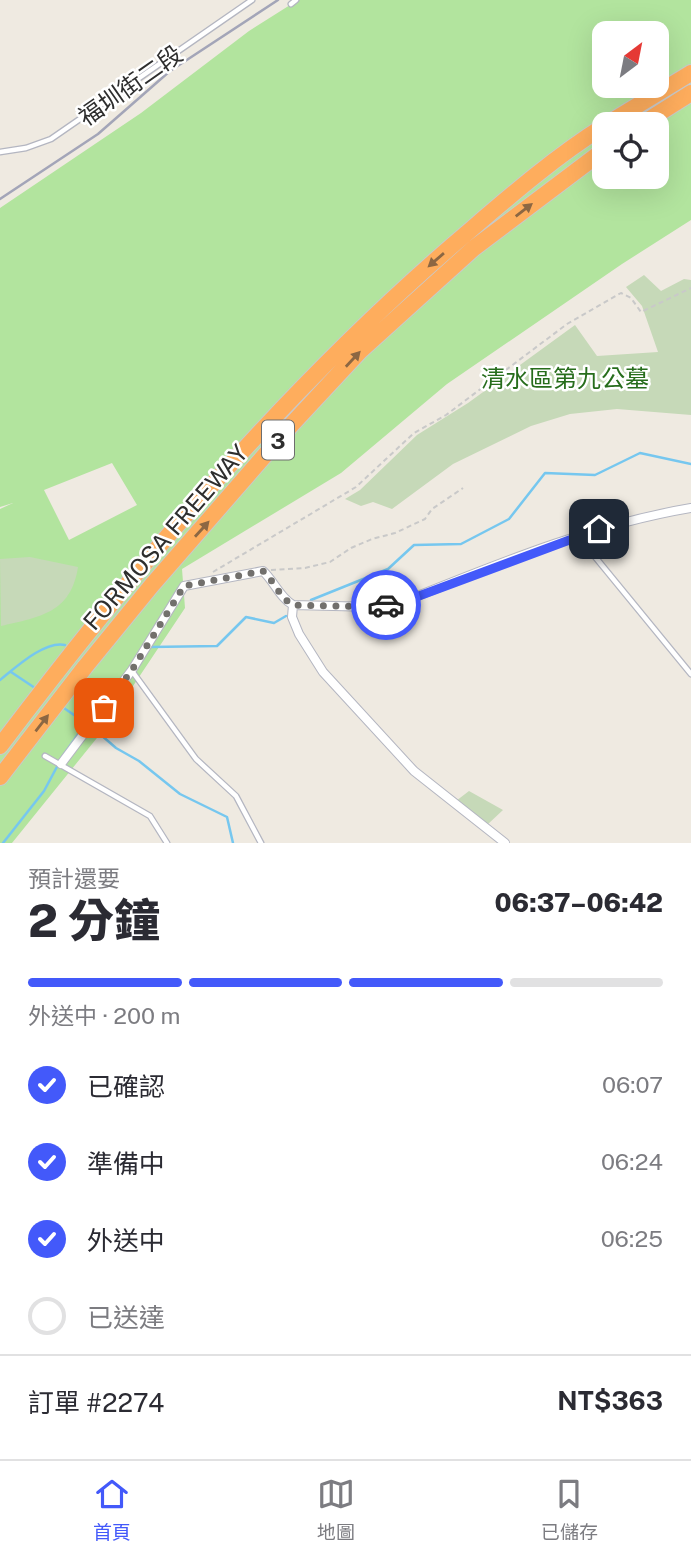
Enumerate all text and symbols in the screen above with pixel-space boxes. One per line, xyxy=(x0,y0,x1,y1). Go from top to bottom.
north arrow xyxy=(592,21,668,98)
map controls xyxy=(592,21,669,189)
street label: 福圳街二段 xyxy=(73,39,187,131)
button: locate xyxy=(592,112,669,189)
one-way arrow xyxy=(515,202,533,217)
one-way arrow xyxy=(427,252,445,268)
one-way arrow xyxy=(344,351,360,368)
park label: 清水區第九公墓 xyxy=(481,364,649,392)
road number: 3 xyxy=(262,420,294,460)
street label: FORMOSA FREEWAY xyxy=(77,438,253,635)
pin xyxy=(569,499,629,559)
icon: home xyxy=(580,510,618,548)
one-way arrow xyxy=(194,520,210,538)
courier xyxy=(351,570,421,640)
icon: car xyxy=(367,586,405,624)
pin xyxy=(74,678,134,738)
icon: bag xyxy=(85,689,123,727)
one-way arrow xyxy=(34,714,48,732)
text: 預計還要 xyxy=(28,865,120,892)
text: 06:37–06:42 xyxy=(494,887,663,918)
text: 2 分鐘 xyxy=(28,893,160,947)
text: 外送中 · 200 m xyxy=(28,1002,181,1029)
icon: check xyxy=(28,1066,66,1104)
text: 已確認 xyxy=(87,1071,165,1102)
text: 06:07 xyxy=(602,1071,663,1098)
icon: check xyxy=(28,1143,66,1181)
text: 準備中 xyxy=(87,1148,165,1179)
text: 06:24 xyxy=(601,1148,663,1175)
icon: check xyxy=(28,1220,66,1258)
text: 外送中 xyxy=(87,1225,165,1256)
text: 06:25 xyxy=(601,1225,663,1252)
text: 已送達 xyxy=(87,1302,165,1333)
text: NT$363 xyxy=(557,1385,663,1416)
text: 訂單 #2274 xyxy=(28,1387,164,1418)
tab: 首頁 xyxy=(93,1475,131,1544)
tab: 地圖 xyxy=(317,1475,355,1544)
tab: 已儲存 xyxy=(541,1475,598,1544)

